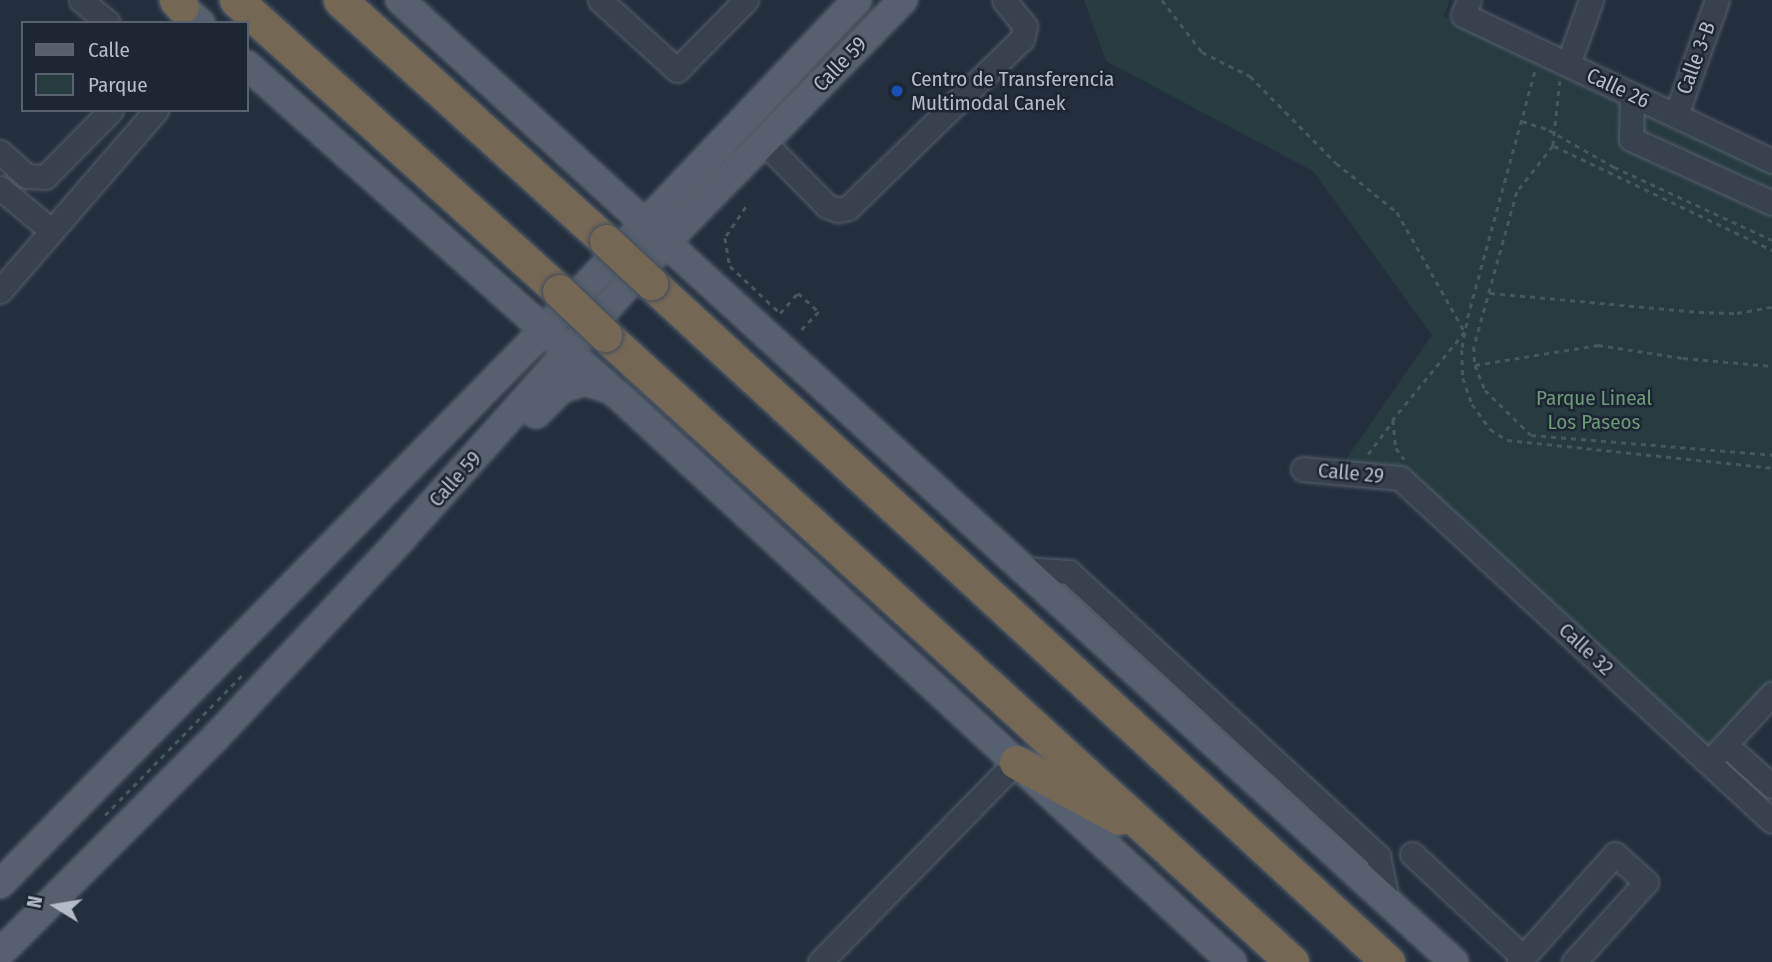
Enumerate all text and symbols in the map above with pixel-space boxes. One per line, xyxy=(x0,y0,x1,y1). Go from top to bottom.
street label: Calle 3-B xyxy=(1671,18,1721,98)
legend xyxy=(21,21,248,112)
street label: Calle 59 xyxy=(808,31,872,97)
text: Calle xyxy=(88,37,130,63)
street label: Calle 26 xyxy=(1583,63,1653,113)
place label: Centro de Transferencia Multimodal Canek xyxy=(911,66,1114,116)
text: Parque xyxy=(88,72,148,98)
marker: Centro de Transferencia Multimodal Canek xyxy=(889,83,905,99)
park label: Parque Lineal Los Paseos xyxy=(1536,385,1652,435)
street label: Calle 59 xyxy=(423,446,487,512)
street label: Calle 29 xyxy=(1317,458,1385,488)
street label: Calle 32 xyxy=(1553,617,1619,681)
north arrow xyxy=(21,871,91,941)
text: N xyxy=(23,894,47,910)

